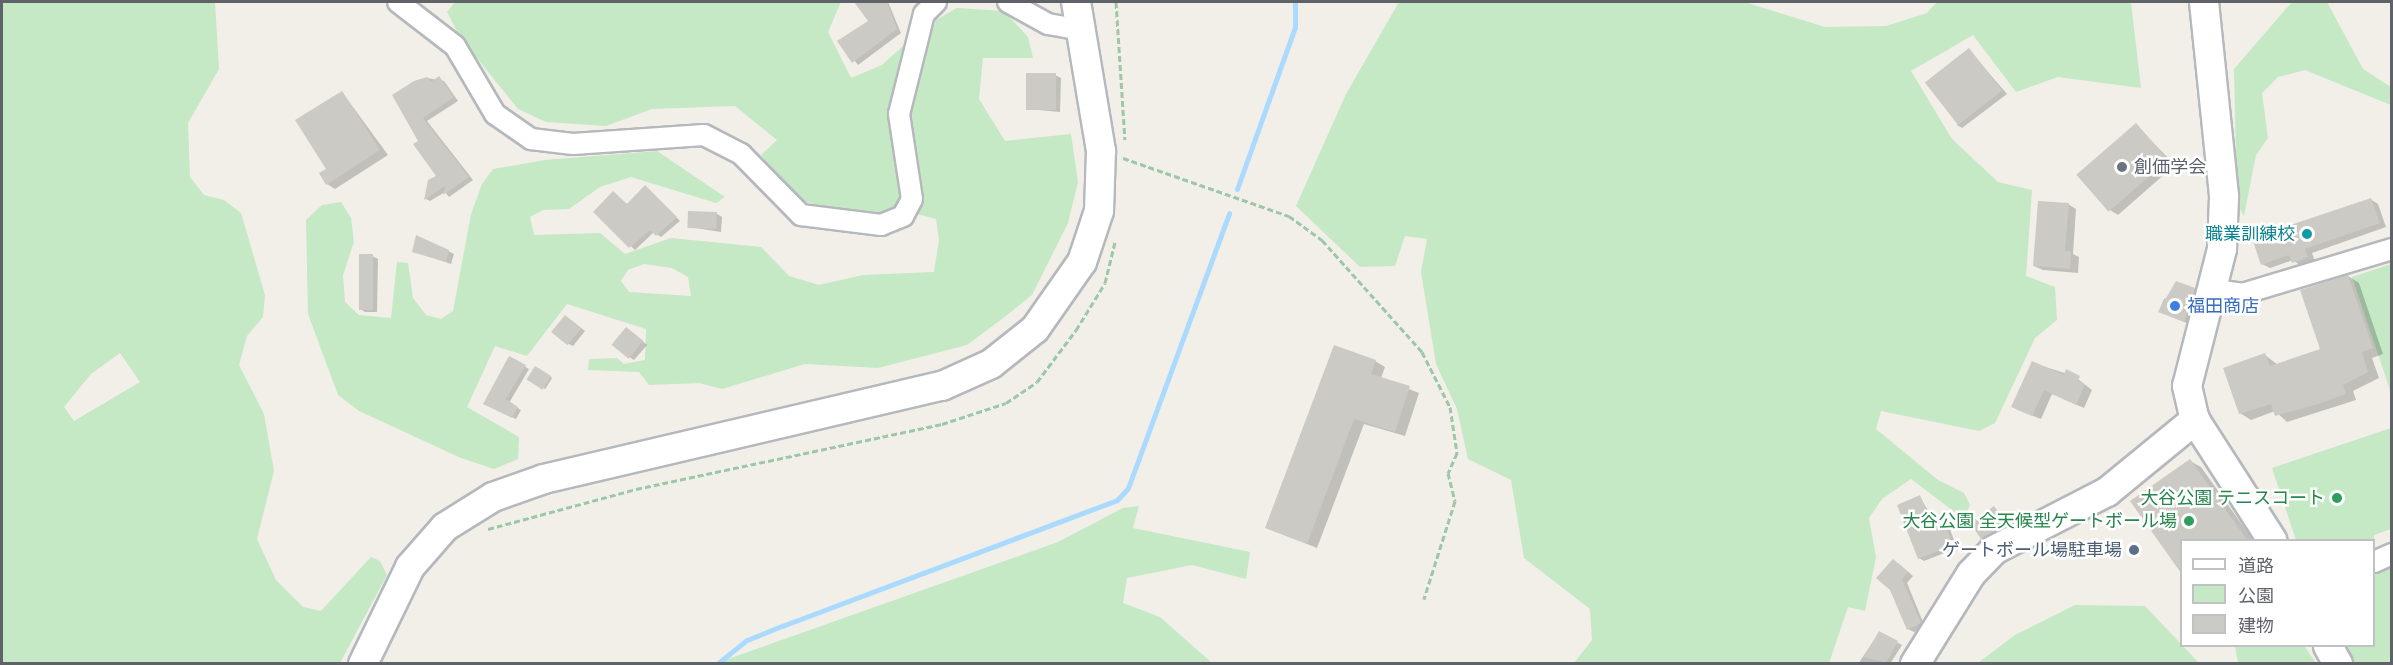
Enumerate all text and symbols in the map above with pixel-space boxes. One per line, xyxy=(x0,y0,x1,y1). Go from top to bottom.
place label: 創価学会 xyxy=(2134,156,2206,178)
marker: 創価学会 xyxy=(2115,160,2129,174)
place label: 職業訓練校 xyxy=(2205,223,2295,245)
marker: 職業訓練校 xyxy=(2300,227,2314,241)
place label: 福田商店 xyxy=(2187,295,2259,317)
marker: 福田商店 xyxy=(2168,299,2182,313)
place label: 大谷公園 テニスコート xyxy=(2140,487,2325,509)
marker: 大谷公園 テニスコート xyxy=(2330,491,2344,505)
place label: 大谷公園 全天候型ゲートボール場 xyxy=(1902,510,2177,532)
marker: 大谷公園 全天候型ゲートボール場 xyxy=(2182,514,2196,528)
place label: ゲートボール場駐車場 xyxy=(1942,539,2122,561)
legend xyxy=(2180,539,2375,647)
marker: ゲートボール場駐車場 xyxy=(2127,543,2141,557)
text: 道路 xyxy=(2238,554,2274,578)
text: 公園 xyxy=(2238,584,2274,608)
text: 建物 xyxy=(2238,614,2274,638)

